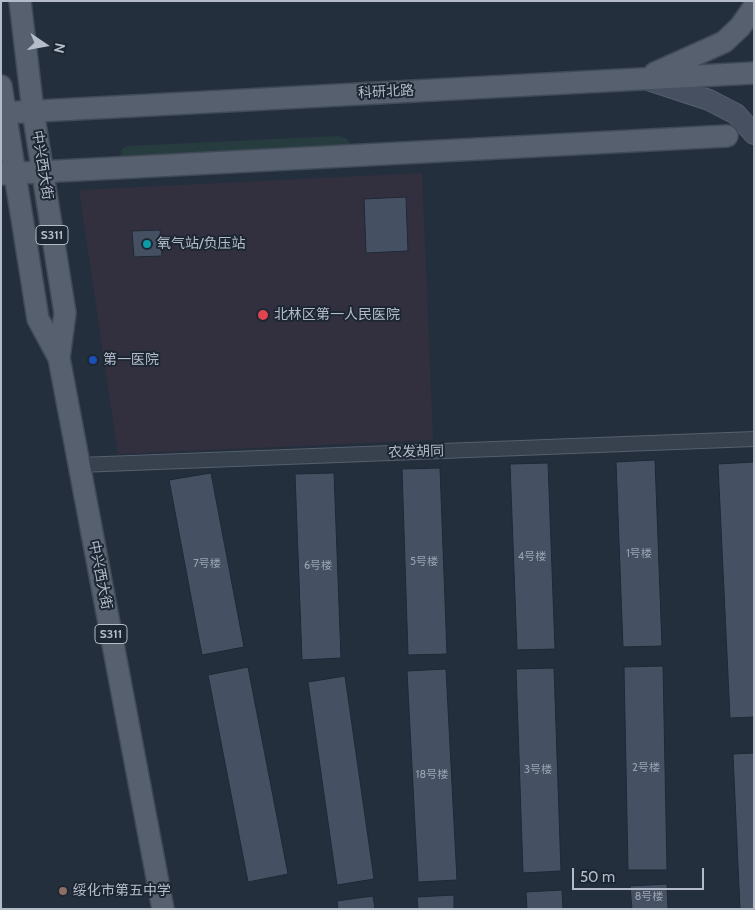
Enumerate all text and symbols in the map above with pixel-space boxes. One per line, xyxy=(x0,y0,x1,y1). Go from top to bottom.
north arrow xyxy=(20,20,70,70)
text: N xyxy=(50,41,70,55)
street label: 科研北路 xyxy=(358,82,414,102)
street label: 中兴西大街 xyxy=(28,129,56,201)
road number: S311 xyxy=(36,226,68,244)
place label: 氧气站/负压站 xyxy=(157,236,246,252)
marker: 氧气站/负压站 xyxy=(141,238,153,250)
place label: 北林区第一人民医院 xyxy=(274,307,400,323)
marker: 北林区第一人民医院 xyxy=(256,308,270,322)
place label: 第一医院 xyxy=(103,352,159,368)
marker: 第一医院 xyxy=(87,354,99,366)
street label: 农发胡同 xyxy=(388,443,444,461)
street label: 中兴西大街 xyxy=(85,539,115,611)
house number: 1号楼 xyxy=(626,547,652,561)
house number: 4号楼 xyxy=(518,550,546,564)
house number: 5号楼 xyxy=(410,555,438,569)
house number: 7号楼 xyxy=(193,557,221,571)
house number: 6号楼 xyxy=(304,559,332,573)
road number: S311 xyxy=(95,624,127,644)
house number: 2号楼 xyxy=(632,761,660,775)
house number: 3号楼 xyxy=(524,763,552,777)
house number: 18号楼 xyxy=(416,768,448,782)
scale bar xyxy=(575,858,708,890)
text: 50 m xyxy=(580,868,615,886)
place label: 绥化市第五中学 xyxy=(73,883,171,899)
marker: 绥化市第五中学 xyxy=(57,885,69,897)
house number: 8号楼 xyxy=(635,890,663,904)

